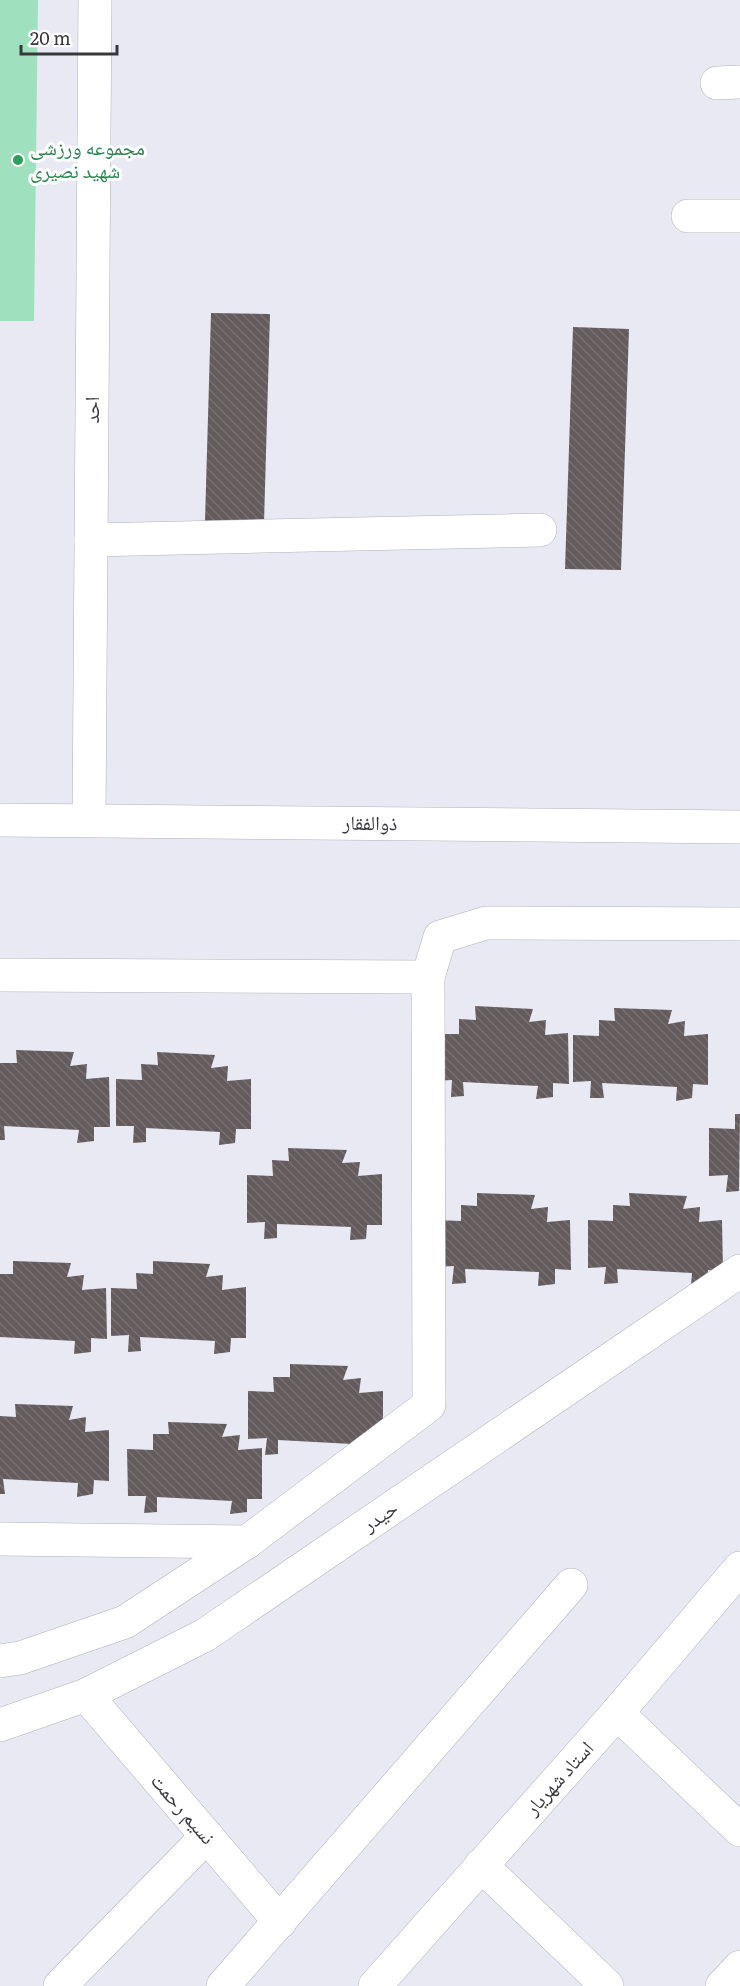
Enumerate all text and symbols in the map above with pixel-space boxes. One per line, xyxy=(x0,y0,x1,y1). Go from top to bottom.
scale bar xyxy=(21,18,117,56)
text: 20 m xyxy=(30,24,71,51)
place label: مجموعه ورزشی شهید نصیری xyxy=(30,131,145,184)
marker: مجموعه ورزشی شهید نصیری xyxy=(11,153,25,167)
street label: احد xyxy=(75,397,105,423)
street label: ذوالفقار xyxy=(341,806,398,836)
street label: حیدر xyxy=(354,1491,403,1538)
street label: استاد شهریار xyxy=(515,1733,599,1821)
street label: نسیم رحمت xyxy=(144,1766,224,1850)

